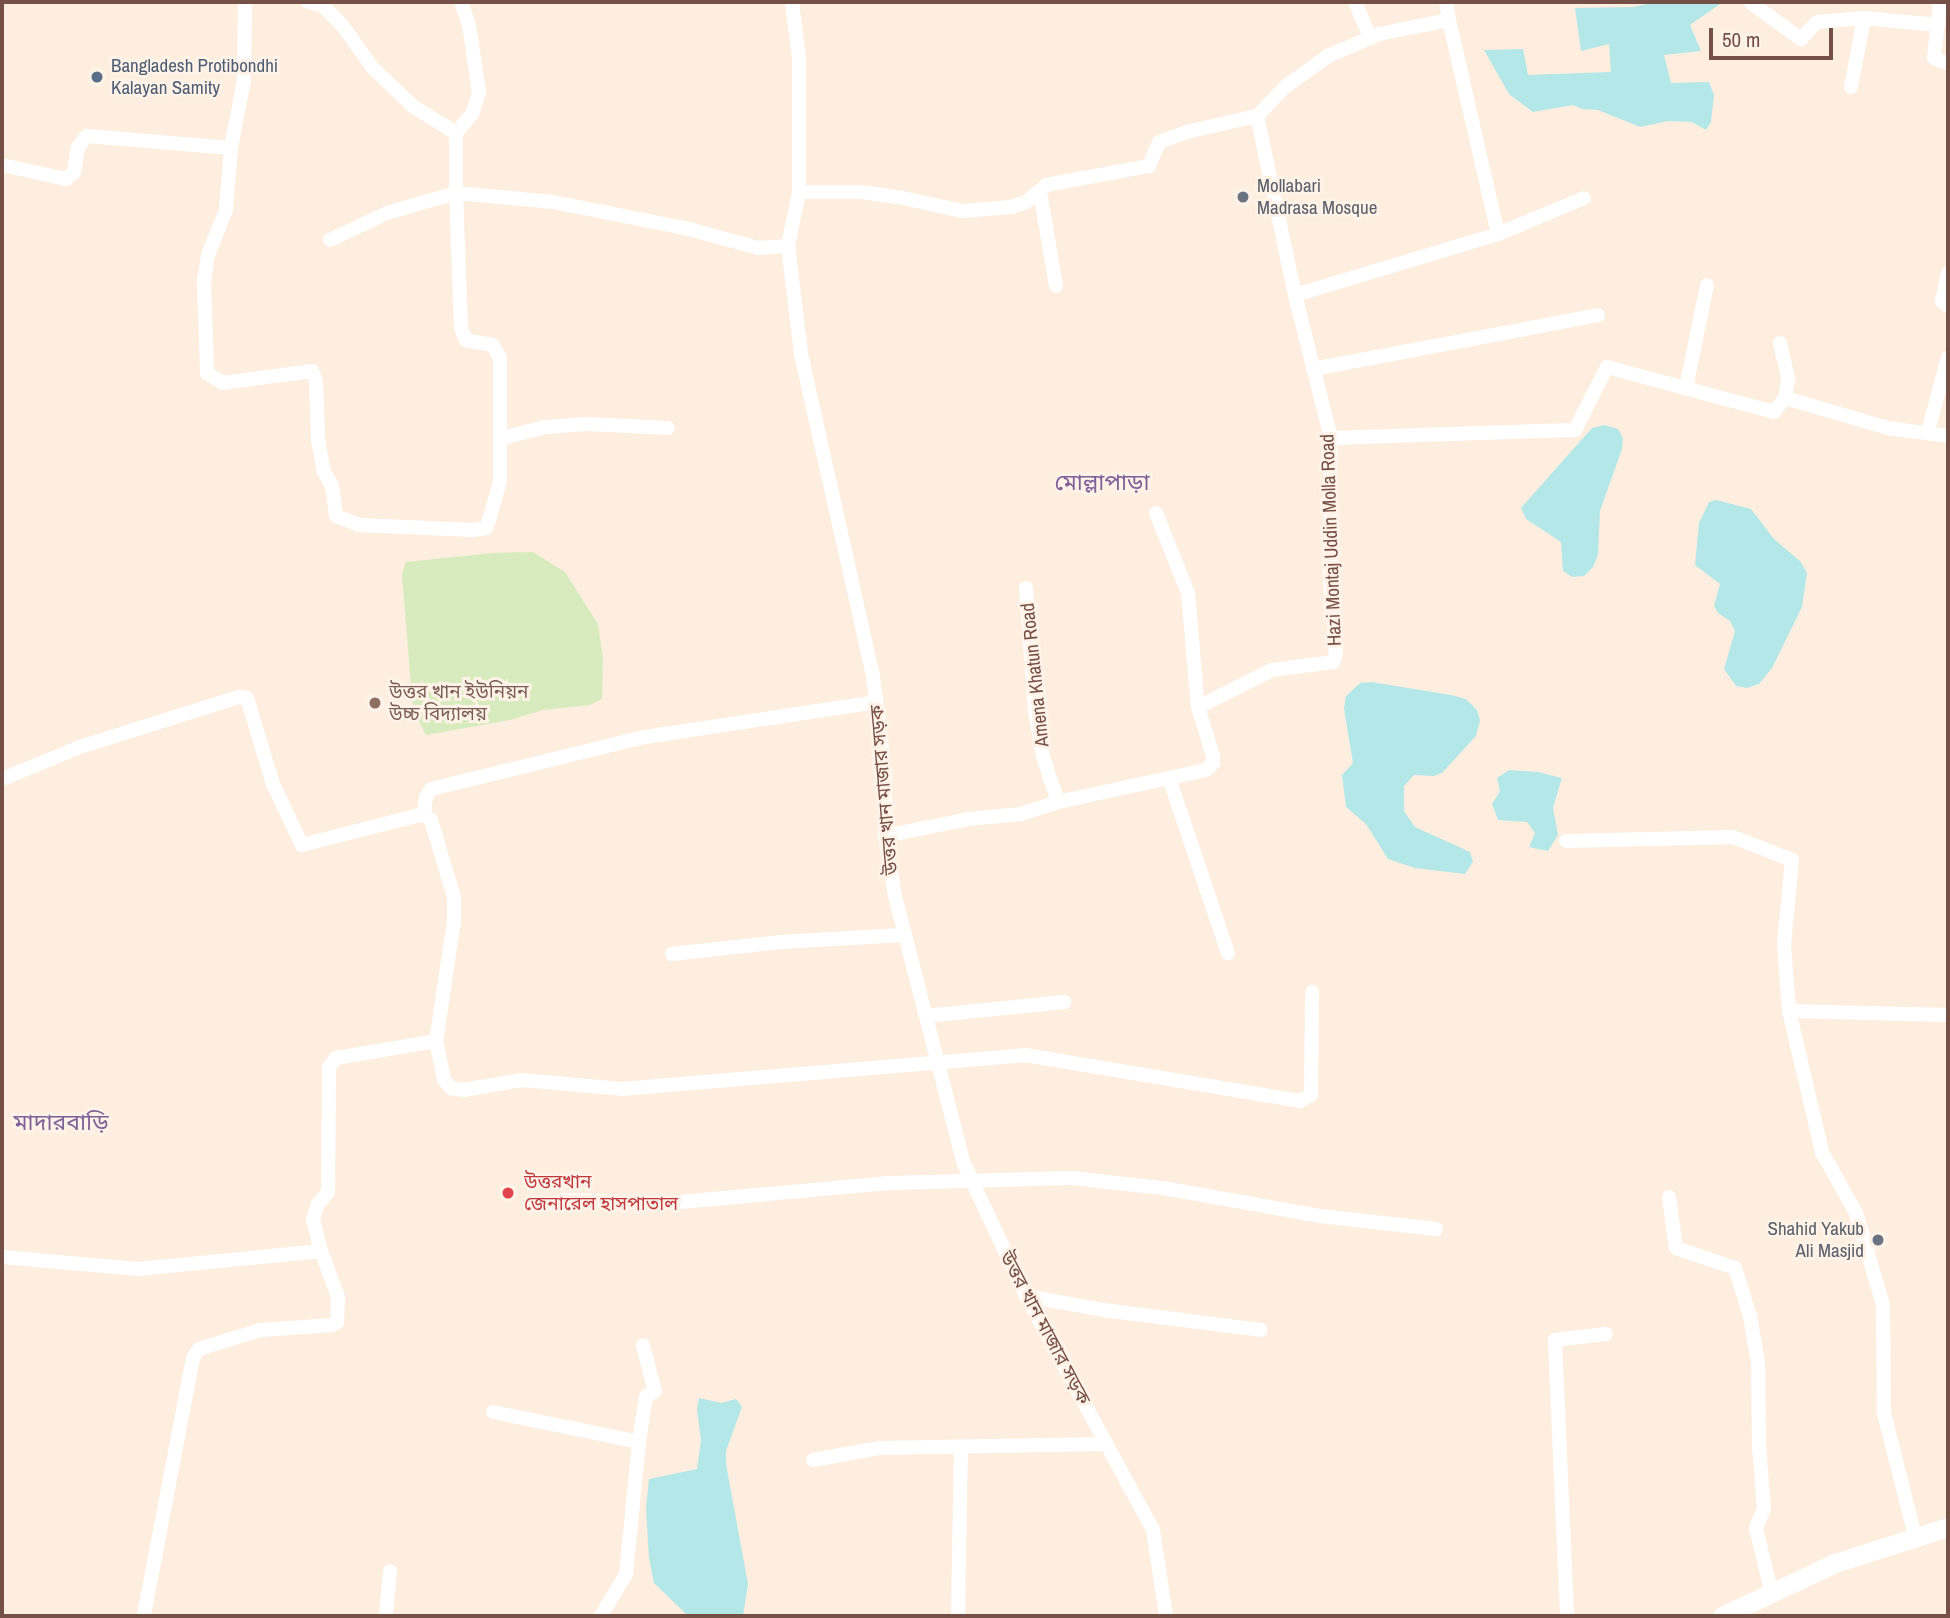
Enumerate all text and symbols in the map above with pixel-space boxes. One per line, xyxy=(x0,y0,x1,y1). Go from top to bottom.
scale bar xyxy=(1712,14,1836,58)
text: 50 m xyxy=(1722,25,1760,54)
place label: Bangladesh Protibondhi Kalayan Samity xyxy=(111,55,278,99)
marker: Bangladesh Protibondhi Kalayan Samity xyxy=(89,69,105,85)
place label: Mollabari Madrasa Mosque xyxy=(1257,175,1377,219)
marker: Mollabari Madrasa Mosque xyxy=(1235,189,1251,205)
street label: Hazi Montaj Uddin Molla Road xyxy=(1316,434,1346,646)
district label: মোল্লাপাড়া xyxy=(1054,468,1150,496)
street label: Amena Khatun Road xyxy=(1016,602,1054,748)
place label: উত্তর খান ইউনিয়ন উচ্চ বিদ্যালয় xyxy=(389,681,529,725)
marker: উত্তর খান ইউনিয়ন উচ্চ বিদ্যালয় xyxy=(367,695,383,711)
street label: উত্তর খান মাজার সড়ক xyxy=(865,704,903,876)
district label: মাদারবাড়ি xyxy=(13,1108,109,1136)
place label: উত্তরখান জেনারেল হাসপাতাল xyxy=(524,1171,678,1215)
marker: উত্তরখান জেনারেল হাসপাতাল xyxy=(498,1183,518,1203)
place label: Shahid Yakub Ali Masjid xyxy=(1767,1218,1864,1262)
marker: Shahid Yakub Ali Masjid xyxy=(1870,1232,1886,1248)
street label: উত্তর খান মাজার সড়ক xyxy=(995,1247,1095,1409)

